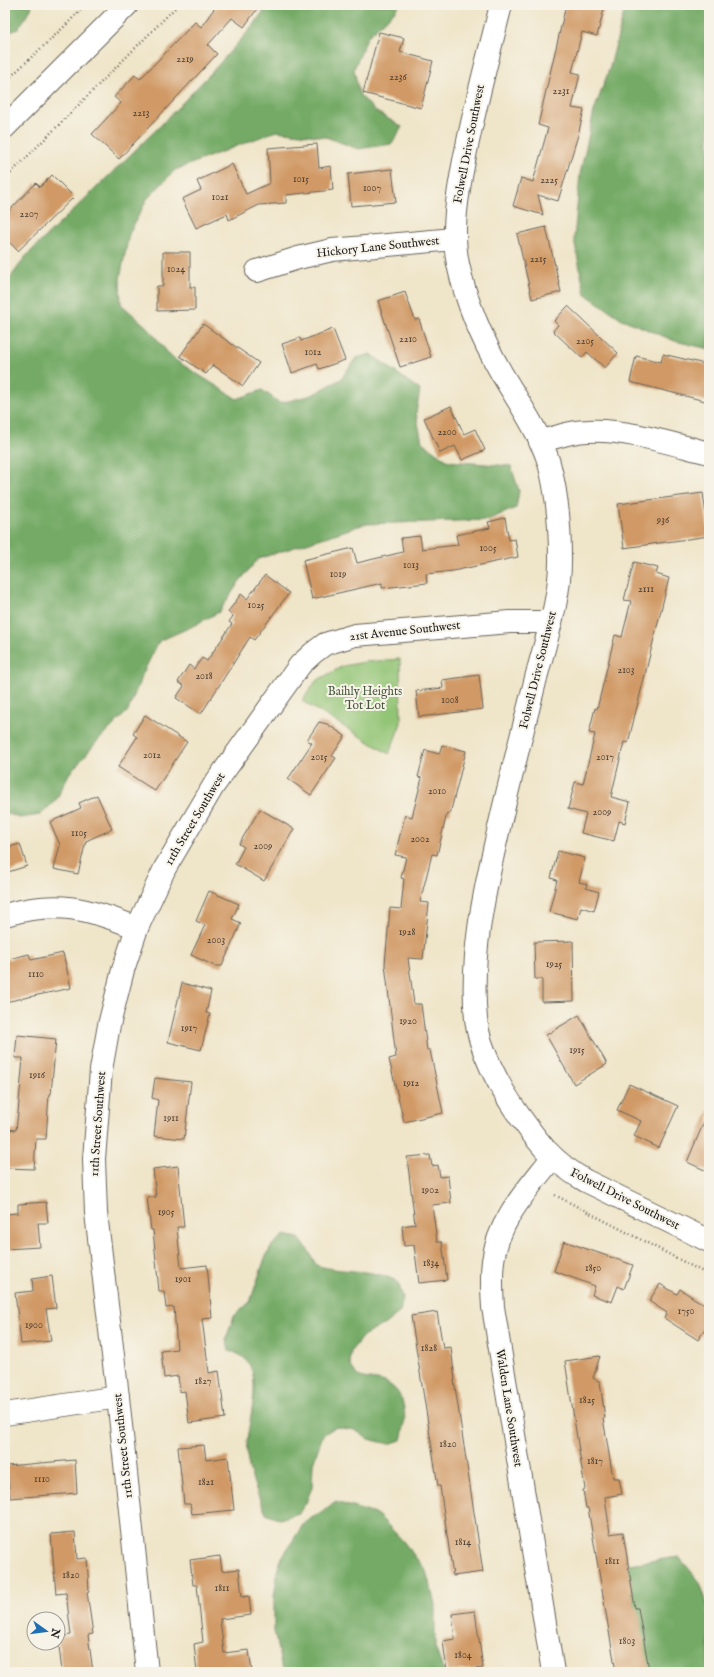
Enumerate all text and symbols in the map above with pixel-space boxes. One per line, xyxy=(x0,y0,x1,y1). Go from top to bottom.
house number: 2219 xyxy=(176,53,194,66)
house number: 2236 xyxy=(389,71,407,84)
street label: Folwell Drive Southwest xyxy=(450,83,488,205)
house number: 2231 xyxy=(553,85,570,98)
house number: 2213 xyxy=(133,107,150,120)
house number: 1015 xyxy=(293,173,309,186)
house number: 2225 xyxy=(540,174,558,187)
house number: 1007 xyxy=(363,182,381,195)
house number: 1021 xyxy=(211,191,229,204)
house number: 2207 xyxy=(20,208,39,221)
street label: Hickory Lane Southwest xyxy=(316,233,440,261)
house number: 2215 xyxy=(530,253,547,266)
house number: 1024 xyxy=(167,263,185,276)
house number: 2210 xyxy=(399,333,417,346)
house number: 2205 xyxy=(576,335,594,348)
house number: 1012 xyxy=(305,346,322,359)
house number: 2200 xyxy=(437,426,457,439)
house number: 936 xyxy=(656,514,670,527)
house number: 1005 xyxy=(479,542,497,555)
house number: 1013 xyxy=(403,559,419,572)
house number: 1019 xyxy=(330,568,346,581)
house number: 2111 xyxy=(638,583,654,596)
house number: 1025 xyxy=(248,599,265,612)
street label: Folwell Drive Southwest xyxy=(516,610,560,730)
street label: 21st Avenue Southwest xyxy=(349,618,461,644)
house number: 2103 xyxy=(617,664,635,677)
house number: 2018 xyxy=(195,670,213,683)
park label: Baihly Heights Tot Lot xyxy=(328,684,402,713)
house number: 1008 xyxy=(441,694,459,707)
house number: 2012 xyxy=(143,749,161,762)
house number: 2015 xyxy=(311,751,328,764)
house number: 2017 xyxy=(596,751,614,764)
street label: 11th Street Southwest xyxy=(161,770,229,868)
house number: 2010 xyxy=(428,785,446,798)
house number: 2009 xyxy=(593,806,611,819)
house number: 1105 xyxy=(71,827,87,840)
house number: 2002 xyxy=(410,833,430,846)
house number: 2009 xyxy=(254,840,272,853)
house number: 1928 xyxy=(399,926,415,939)
house number: 2003 xyxy=(207,934,225,947)
house number: 1925 xyxy=(546,958,563,971)
house number: 1110 xyxy=(28,968,44,981)
house number: 1920 xyxy=(399,1015,417,1028)
house number: 1917 xyxy=(181,1022,198,1035)
house number: 1915 xyxy=(569,1044,585,1057)
house number: 1916 xyxy=(29,1069,46,1082)
street label: 11th Street Southwest xyxy=(87,1071,109,1177)
house number: 1912 xyxy=(403,1077,420,1090)
house number: 1911 xyxy=(163,1112,179,1125)
street label: Folwell Drive Southwest xyxy=(568,1165,682,1233)
house number: 1902 xyxy=(421,1184,439,1197)
house number: 1905 xyxy=(158,1206,175,1219)
house number: 1834 xyxy=(423,1257,439,1270)
house number: 1850 xyxy=(585,1262,601,1275)
house number: 1901 xyxy=(175,1273,192,1286)
house number: 1750 xyxy=(678,1305,695,1318)
house number: 1900 xyxy=(25,1319,43,1332)
house number: 1828 xyxy=(421,1342,437,1355)
street label: Walden Lane Southwest xyxy=(492,1348,526,1468)
house number: 1827 xyxy=(195,1375,212,1388)
street label: 11th Street Southwest xyxy=(110,1393,136,1499)
house number: 1825 xyxy=(579,1394,595,1407)
house number: 1820 xyxy=(439,1438,457,1451)
house number: 1817 xyxy=(587,1455,603,1468)
house number: 1110 xyxy=(34,1473,50,1486)
house number: 1821 xyxy=(198,1476,214,1489)
house number: 1814 xyxy=(455,1536,471,1549)
house number: 1811 xyxy=(604,1555,620,1568)
house number: 1820 xyxy=(62,1569,80,1582)
house number: 1811 xyxy=(214,1582,230,1595)
north arrow xyxy=(26,1611,66,1651)
text: N xyxy=(47,1626,63,1640)
house number: 1803 xyxy=(619,1635,635,1648)
house number: 1804 xyxy=(454,1649,472,1662)

